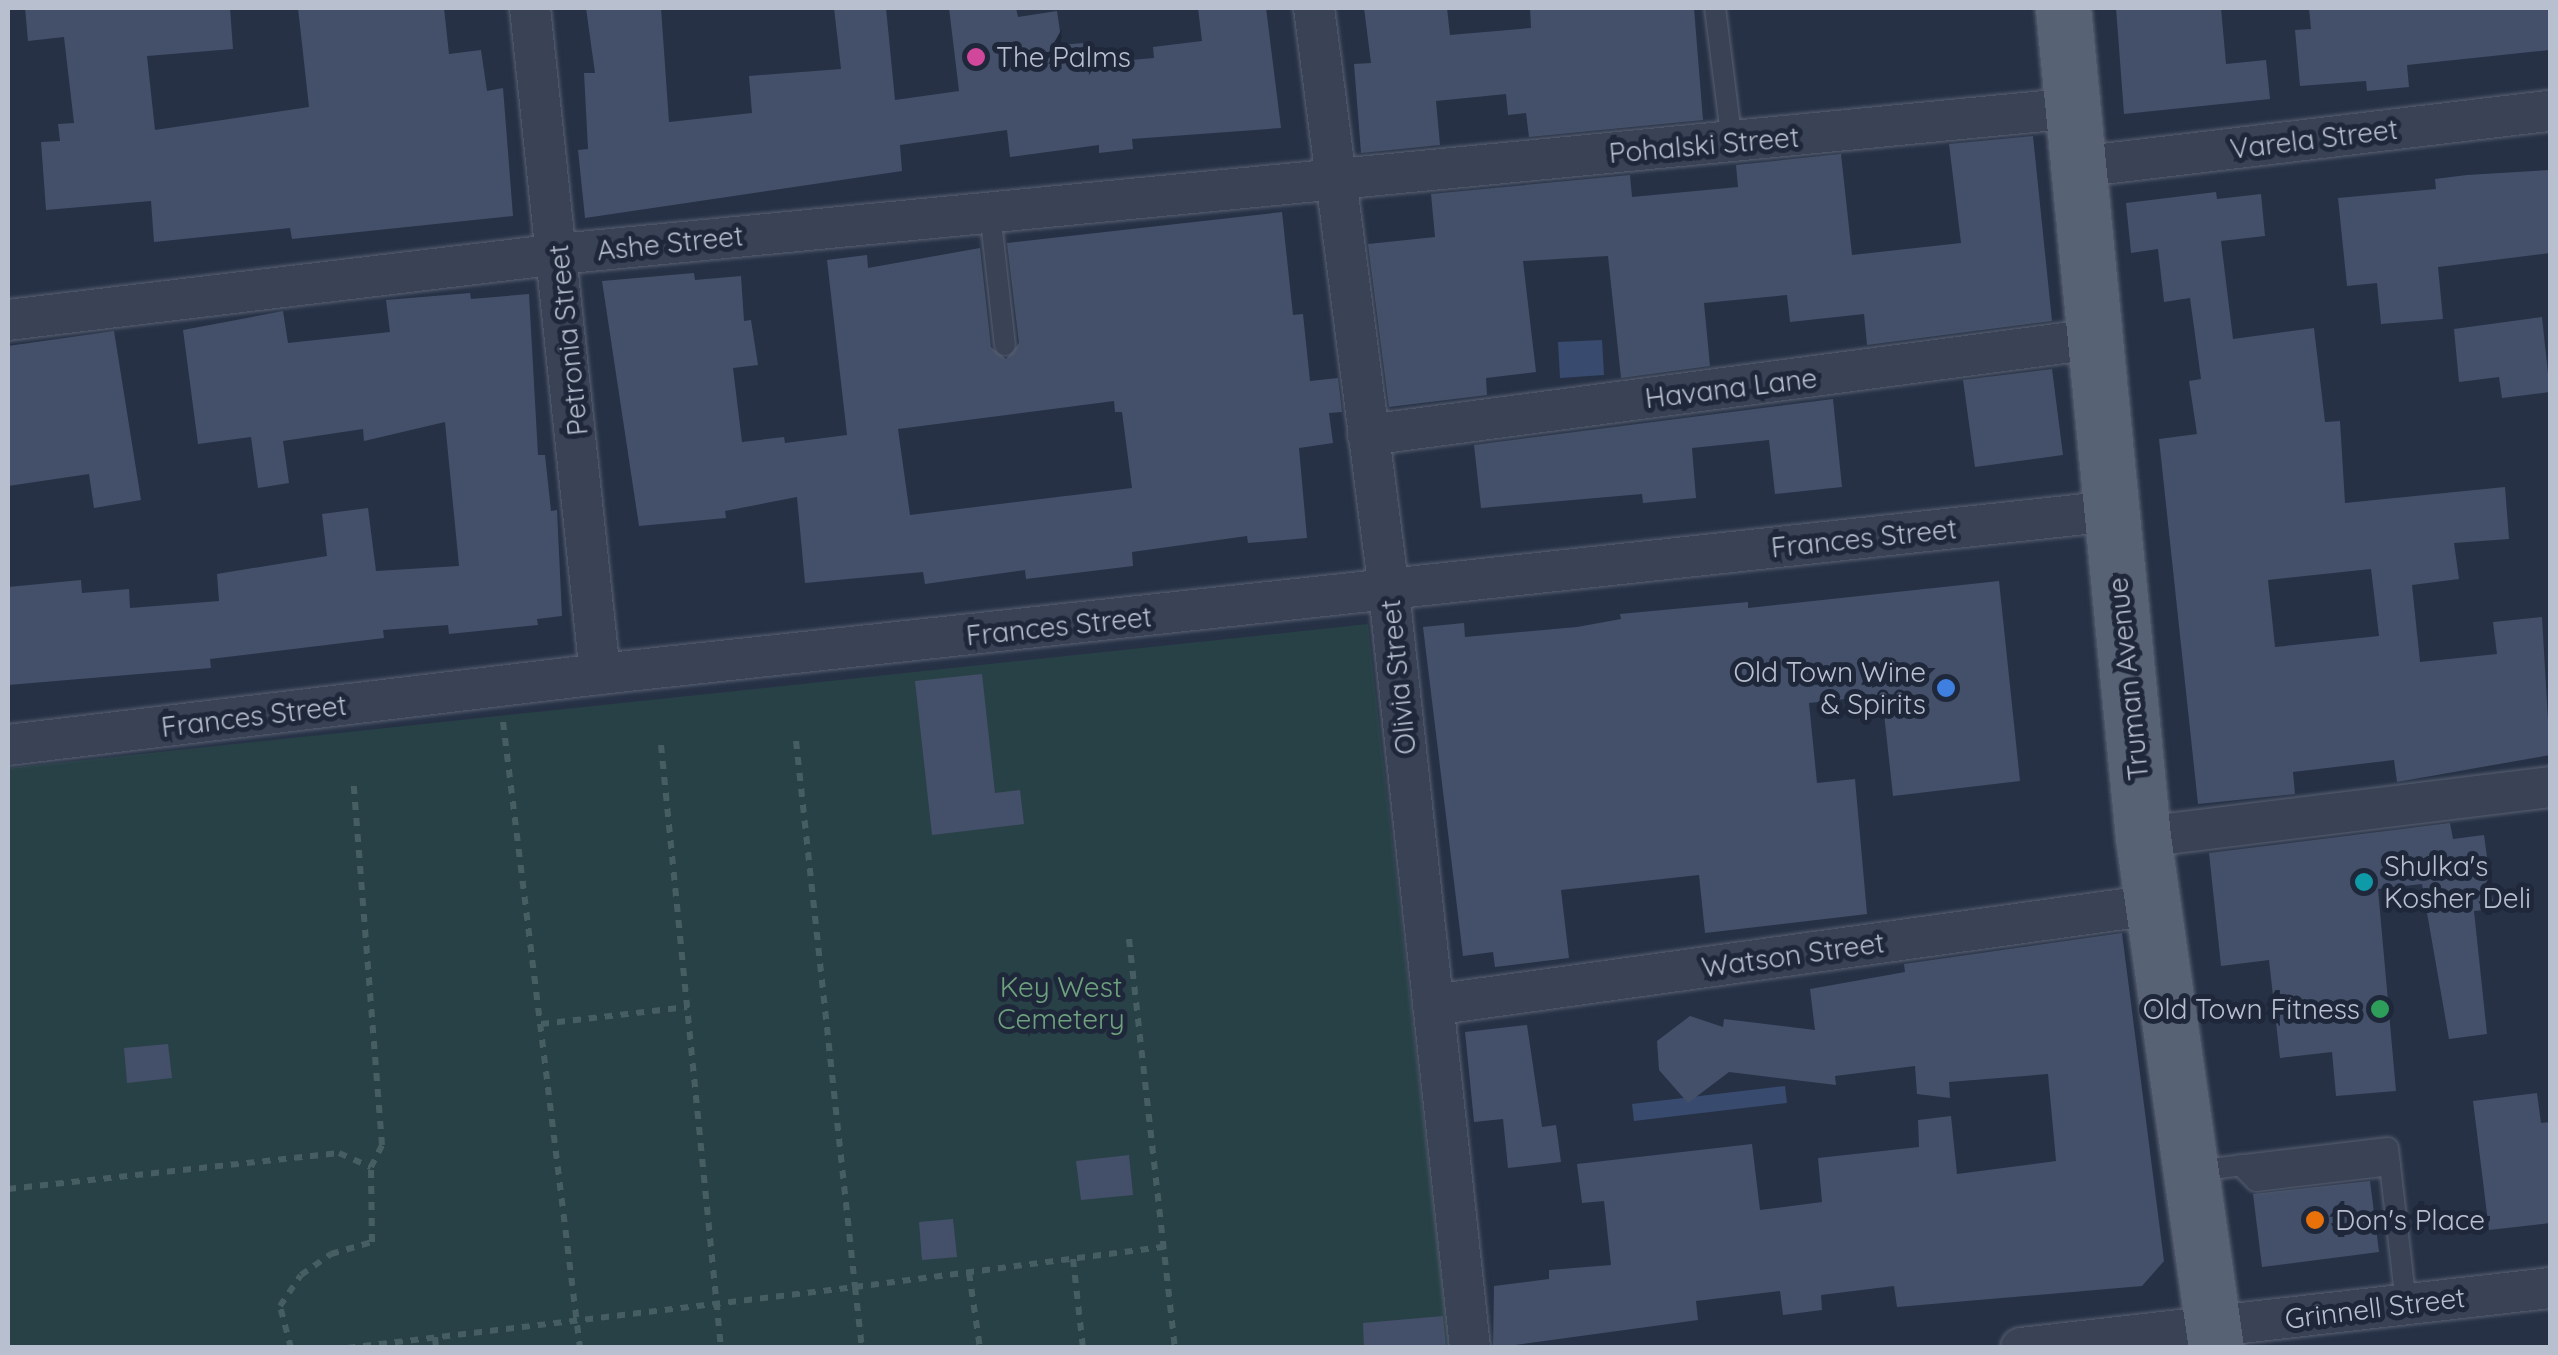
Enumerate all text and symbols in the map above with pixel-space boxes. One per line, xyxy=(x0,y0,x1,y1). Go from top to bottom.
place label: The Palms xyxy=(996,40,1131,74)
marker: The Palms xyxy=(965,46,987,68)
street label: Varela Street xyxy=(2228,112,2400,166)
street label: Pohalski Street xyxy=(1607,120,1801,170)
street label: Ashe Street xyxy=(595,219,745,267)
street label: Petronia Street xyxy=(541,243,595,437)
street label: Havana Lane xyxy=(1643,361,1819,415)
street label: Frances Street xyxy=(1769,512,1959,564)
street label: Truman Avenue xyxy=(2101,576,2155,782)
street label: Olivia Street xyxy=(1373,598,1423,756)
street label: Frances Street xyxy=(964,600,1154,652)
place label: Old Town Wine & Spirits xyxy=(1733,655,1926,721)
marker: Old Town Wine & Spirits xyxy=(1935,677,1957,699)
street label: Frances Street xyxy=(159,688,349,744)
place label: Shulka's Kosher Deli xyxy=(2384,849,2531,915)
marker: Shulka's Kosher Deli xyxy=(2353,871,2375,893)
street label: Watson Street xyxy=(1699,926,1887,984)
park label: Key West Cemetery xyxy=(997,970,1125,1036)
place label: Old Town Fitness xyxy=(2143,992,2360,1026)
marker: Old Town Fitness xyxy=(2369,998,2391,1020)
place label: Don's Place xyxy=(2335,1203,2485,1237)
marker: Don's Place xyxy=(2304,1209,2326,1231)
street label: Grinnell Street xyxy=(2283,1280,2467,1336)

